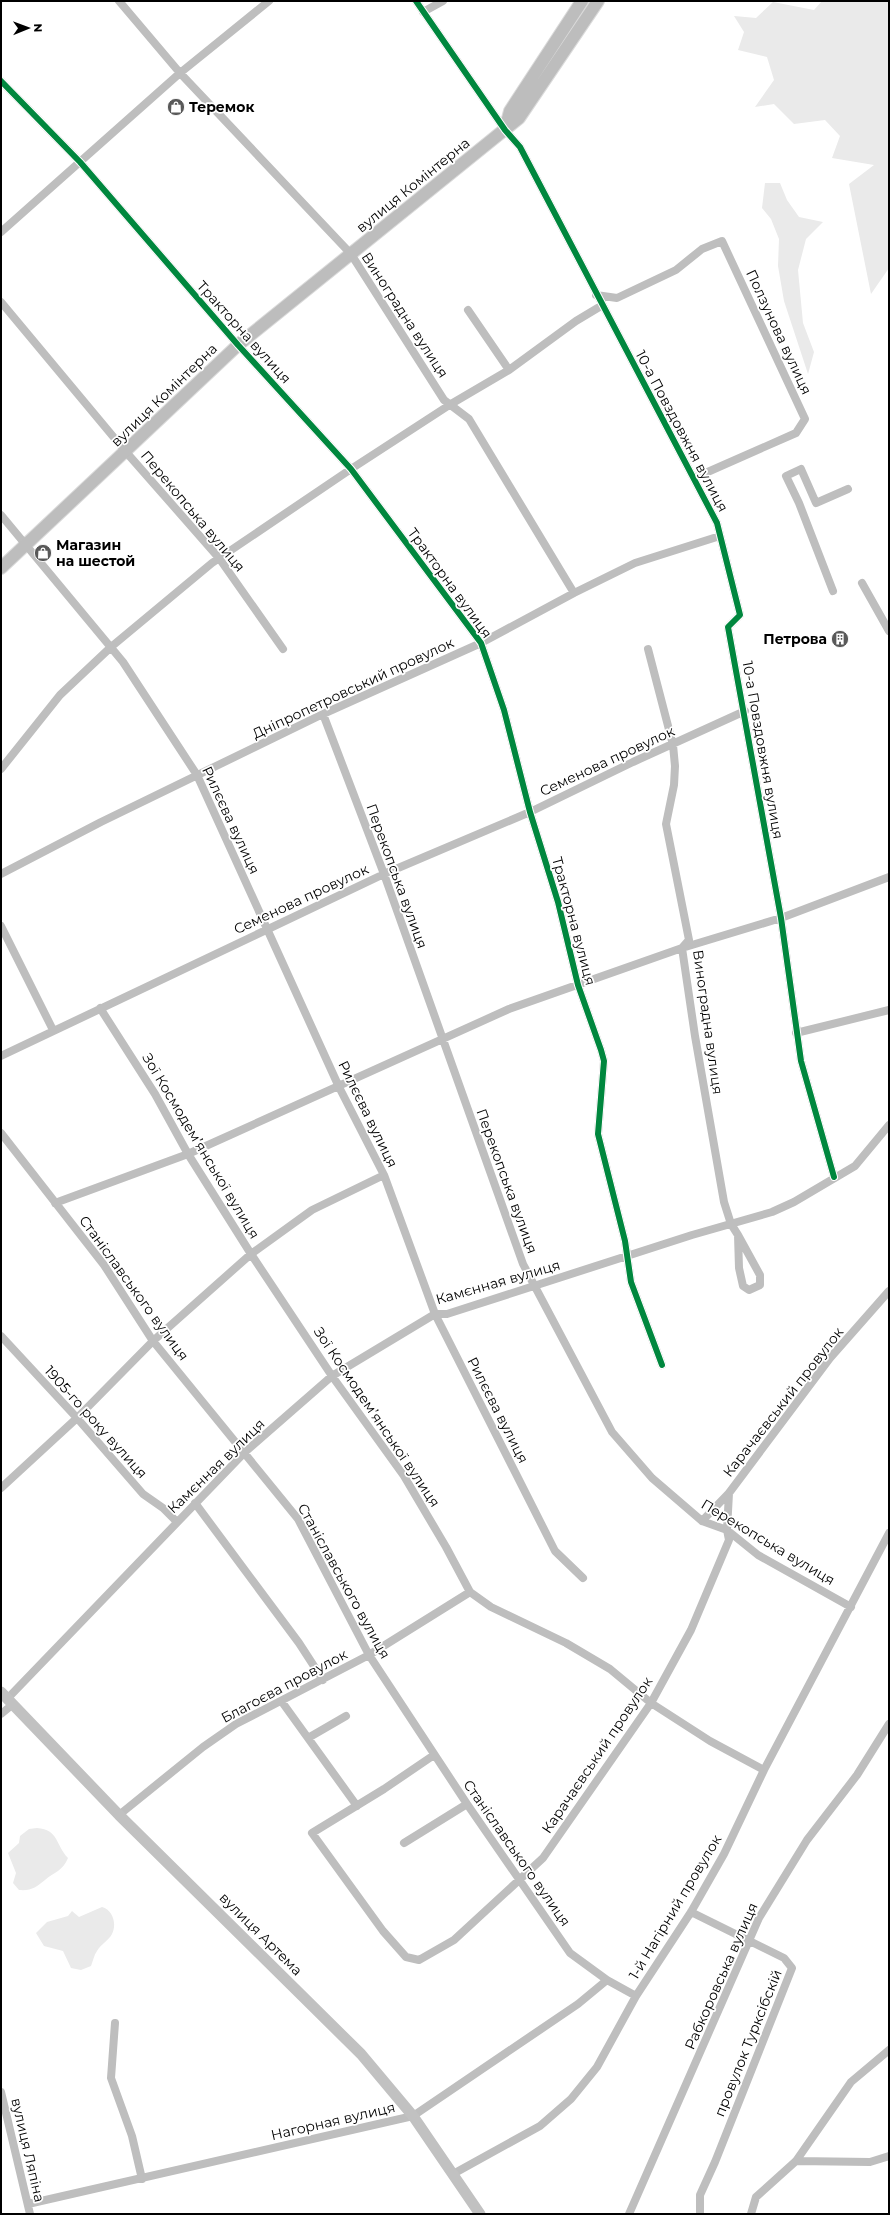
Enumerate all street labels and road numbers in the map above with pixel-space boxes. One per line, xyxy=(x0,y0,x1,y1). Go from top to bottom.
street label: вулиця Комінтерна xyxy=(353,134,473,236)
street label: Виноградна вулиця xyxy=(358,249,452,381)
street label: Ползунова вулиця xyxy=(742,267,816,397)
street label: Тракторна вулиця xyxy=(193,277,295,387)
street label: вулиця Комінтерна xyxy=(107,340,221,450)
street label: 10-а Повздовжня вулиця xyxy=(632,347,732,515)
street label: Перекопська вулиця xyxy=(137,447,249,575)
street label: Тракторна вулиця xyxy=(404,524,496,642)
street label: Дніпропетровський провулок xyxy=(249,633,457,743)
street label: 10-а Повздовжня вулиця xyxy=(738,660,788,840)
street label: Семенова провулок xyxy=(537,722,677,800)
street label: Рилєєва вулиця xyxy=(198,763,264,877)
street label: Перекопська вулиця xyxy=(362,801,432,951)
street label: Тракторна вулиця xyxy=(548,855,600,987)
street label: Семенова провулок xyxy=(231,860,371,938)
street label: Виноградна вулиця xyxy=(689,949,727,1095)
street label: Зої Космодем’янської вулиця xyxy=(138,1050,264,1242)
street label: Рилєєва вулиця xyxy=(334,1058,402,1170)
street label: Перекопська вулиця xyxy=(472,1106,542,1256)
street label: Станіславського вулиця xyxy=(75,1212,193,1364)
street label: Камєнная вулиця xyxy=(434,1256,562,1308)
street label: Зої Космодем’янської вулиця xyxy=(310,1323,444,1511)
street label: Карачаєвський провулок xyxy=(719,1323,847,1481)
street label: Рилєєва вулиця xyxy=(463,1354,533,1466)
street label: 1905-го року вулиця xyxy=(41,1362,151,1482)
street label: Камєнная вулиця xyxy=(163,1415,269,1517)
street label: Перекопська вулиця xyxy=(698,1495,838,1589)
street label: Станіславського вулиця xyxy=(294,1500,394,1662)
street label: Благоєва провулок xyxy=(218,1645,350,1727)
street label: Карачаєвський провулок xyxy=(538,1673,656,1837)
street label: Станіславського вулиця xyxy=(459,1776,575,1930)
street label: 1-й Нагірний провулок xyxy=(625,1831,725,1983)
street label: вулиця Артема xyxy=(216,1889,306,1979)
street label: Рабкоровська вулиця xyxy=(680,1900,762,2052)
street label: провулок Турксібскій xyxy=(710,1967,786,2119)
street label: вулиця Ляпіна xyxy=(7,2096,49,2204)
street label: Нагорная вулиця xyxy=(269,2098,397,2144)

